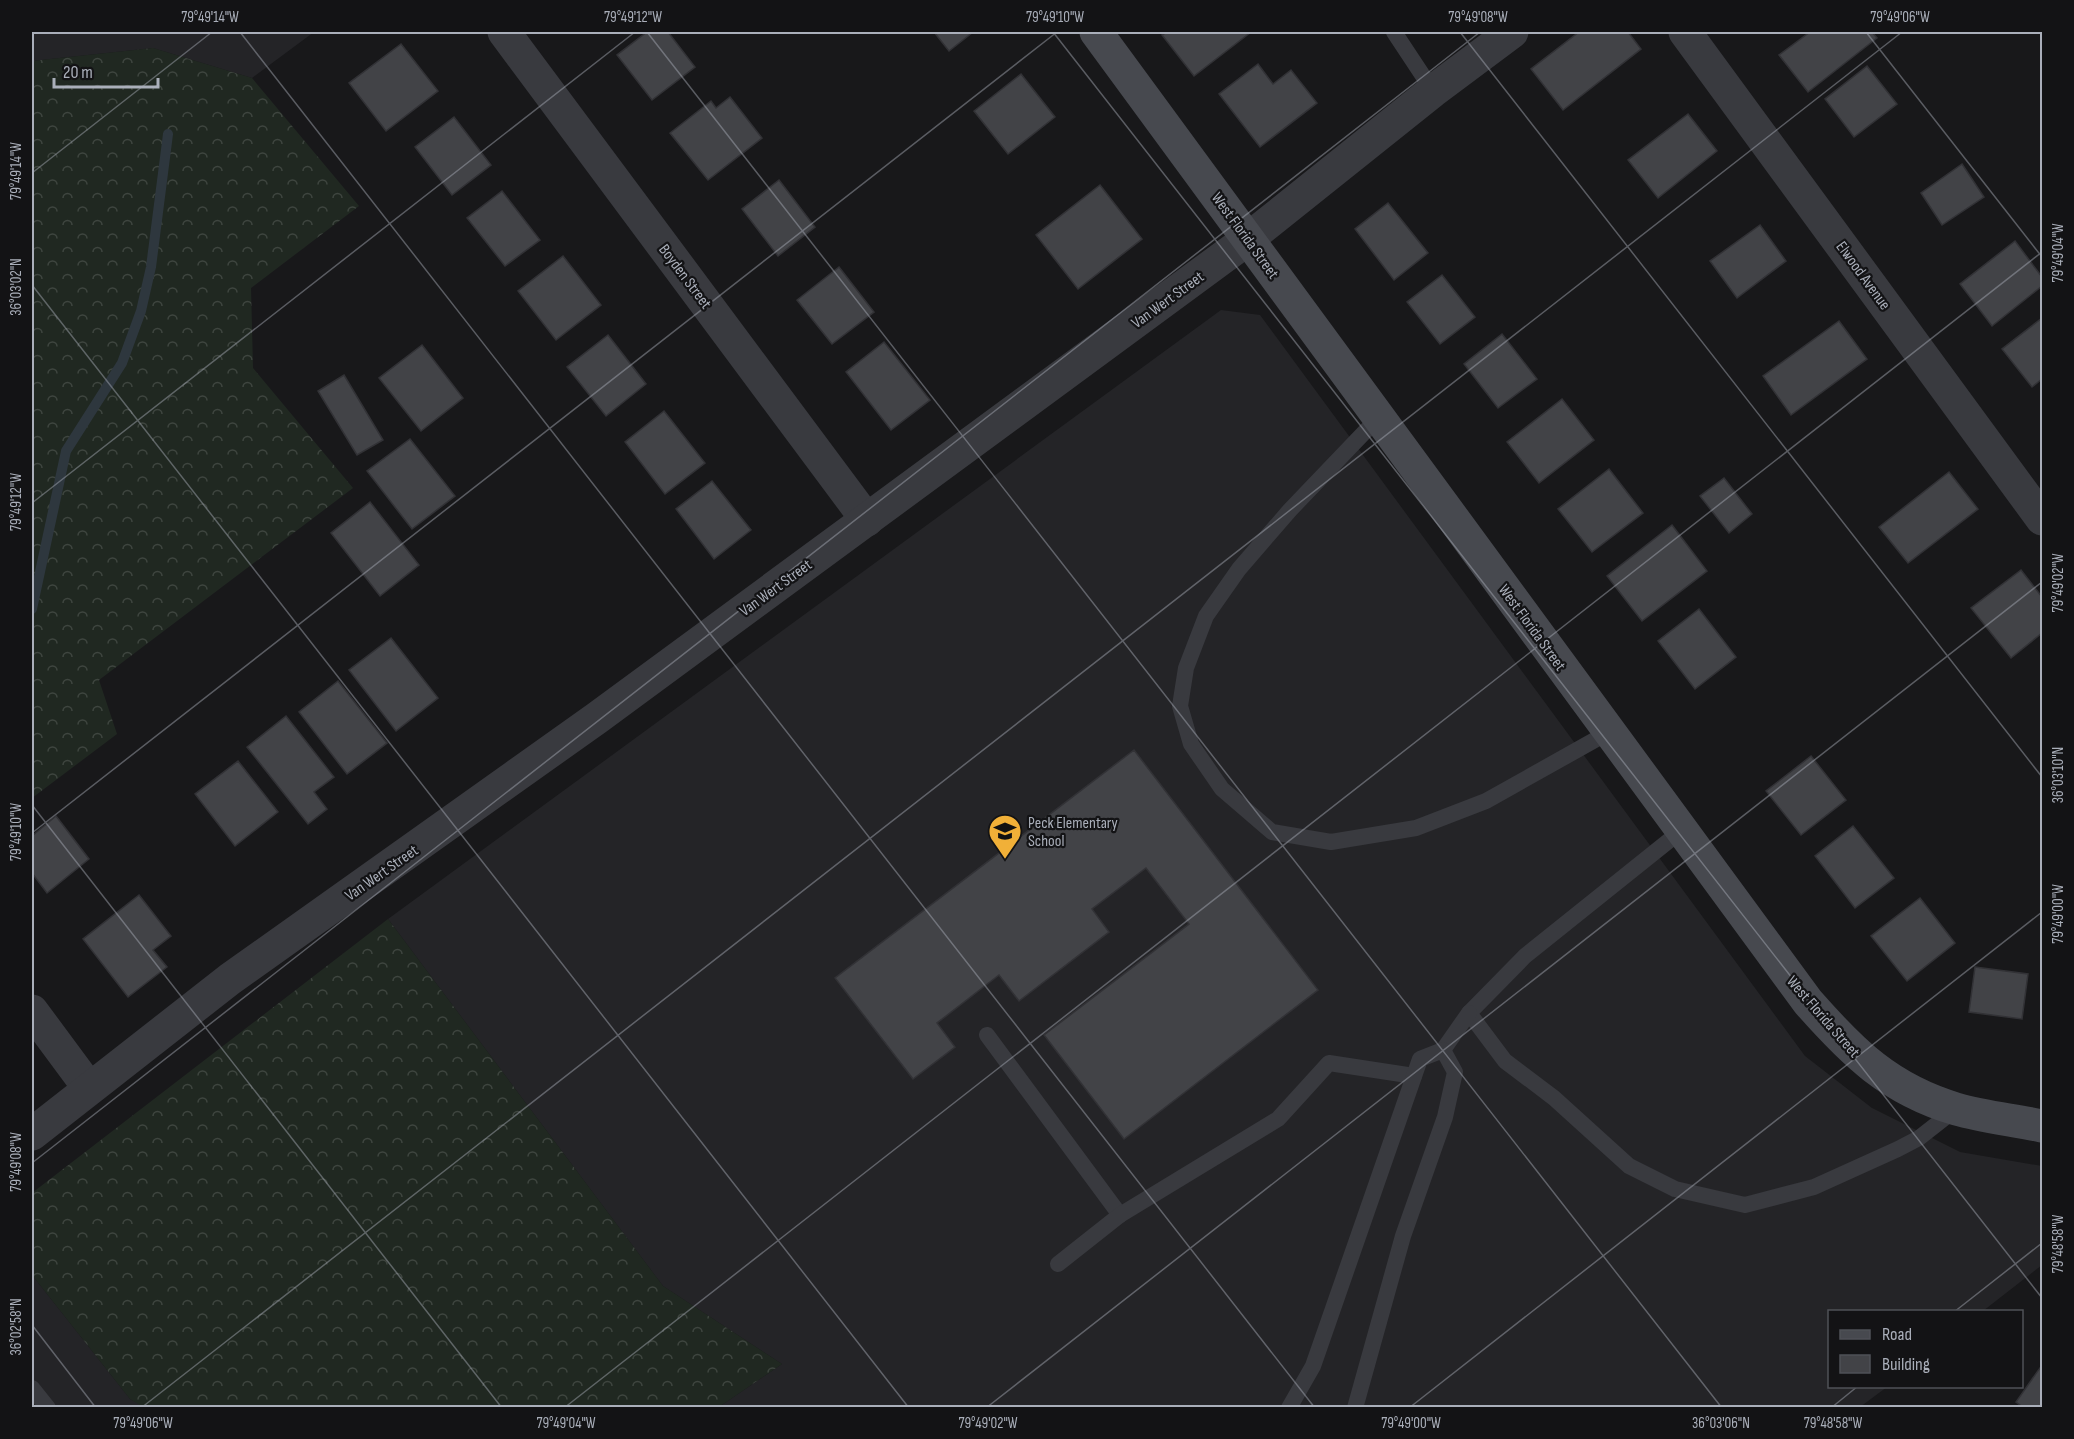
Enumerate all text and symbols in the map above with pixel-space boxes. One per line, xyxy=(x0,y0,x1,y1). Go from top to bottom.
text: 79°49'14"W xyxy=(181,8,239,27)
text: 79°49'12"W xyxy=(604,8,662,27)
text: 79°49'10"W xyxy=(1026,8,1084,27)
text: 79°49'08"W xyxy=(1448,8,1508,27)
text: 79°49'06"W xyxy=(1870,8,1930,27)
scale bar xyxy=(54,51,158,89)
text: 20 m xyxy=(63,62,93,83)
text: 79°49'14"W xyxy=(7,142,26,200)
street label: West Florida Street xyxy=(1207,189,1283,283)
text: 79°49'04"W xyxy=(2049,223,2068,283)
street label: Elwood Avenue xyxy=(1832,238,1894,314)
street label: Boyden Street xyxy=(654,241,715,313)
text: 36°03'02"N xyxy=(7,258,26,316)
street label: Van Wert Street xyxy=(1128,268,1208,333)
text: 79°49'12"W xyxy=(7,473,26,531)
text: 79°49'02"W xyxy=(2049,553,2068,613)
street label: Van Wert Street xyxy=(736,556,816,621)
street label: West Florida Street xyxy=(1494,581,1570,675)
text: 36°03'10"N xyxy=(2049,747,2068,803)
text: 79°49'10"W xyxy=(7,803,26,861)
school or university icon: Peck Elementary School xyxy=(987,813,1023,860)
place label: Peck Elementary School xyxy=(1028,814,1118,851)
street label: Van Wert Street xyxy=(342,841,422,905)
text: 79°49'00"W xyxy=(2049,884,2068,944)
street label: West Florida Street xyxy=(1782,972,1864,1062)
text: 79°49'08"W xyxy=(7,1132,26,1192)
text: 79°48'58"W xyxy=(2049,1214,2068,1273)
text: 36°02'58"N xyxy=(7,1298,26,1356)
legend xyxy=(1828,1310,2023,1388)
text: Road xyxy=(1882,1324,1912,1345)
text: Building xyxy=(1882,1354,1930,1375)
text: 79°49'06"W xyxy=(113,1414,173,1433)
text: 79°49'04"W xyxy=(536,1414,596,1433)
text: 79°49'02"W xyxy=(958,1414,1018,1433)
text: 79°49'00"W xyxy=(1381,1414,1441,1433)
text: 36°03'06"N xyxy=(1692,1414,1750,1433)
text: 79°48'58"W xyxy=(1804,1414,1863,1433)

